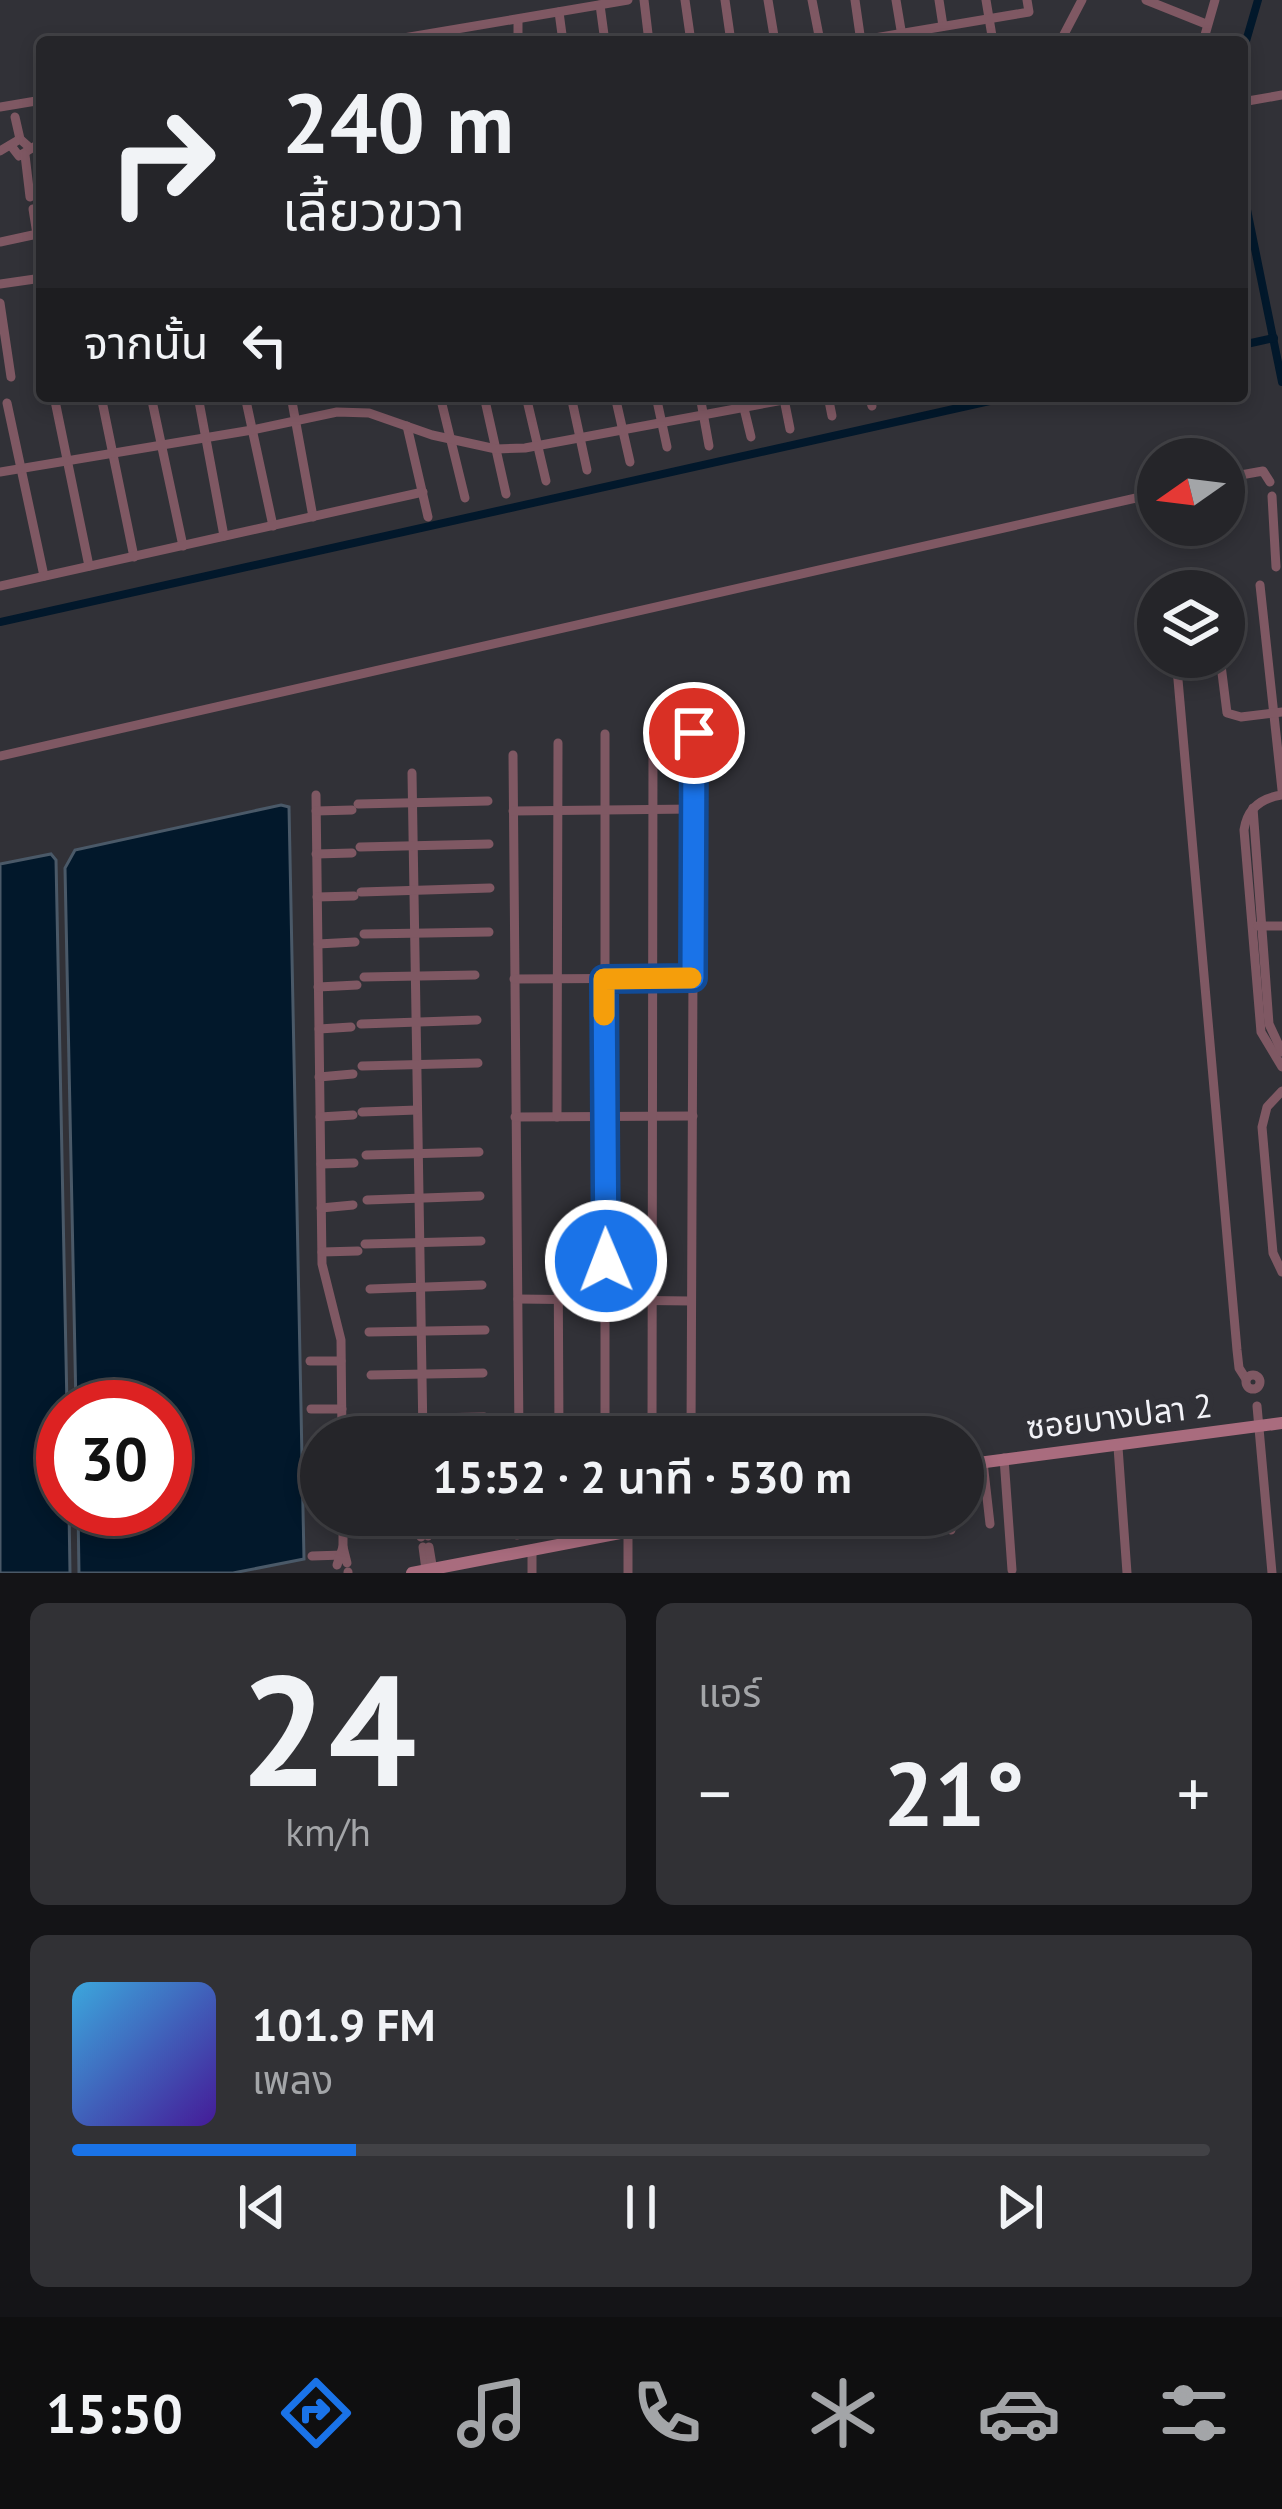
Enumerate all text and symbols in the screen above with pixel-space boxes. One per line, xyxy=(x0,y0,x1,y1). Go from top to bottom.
text: 240 m xyxy=(282,67,514,176)
icon: right xyxy=(84,84,240,240)
text: เลี้ยวขวา xyxy=(282,175,465,245)
icon: left xyxy=(232,312,298,378)
text: จากนั้น xyxy=(84,313,208,371)
north arrow xyxy=(1137,438,1245,546)
map controls xyxy=(1137,438,1245,678)
button: layers xyxy=(1137,570,1245,678)
pin xyxy=(643,682,745,784)
icon: arrive xyxy=(661,700,727,766)
position arrow xyxy=(543,1198,669,1324)
speed limit sign: 30 xyxy=(36,1380,192,1536)
street label: ซอยบางปลา 2 xyxy=(1024,1383,1214,1448)
text: 15:52 · 2 นาที · 530 m xyxy=(432,1447,852,1505)
text: 24 xyxy=(240,1627,416,1829)
text: แอร์ xyxy=(698,1667,761,1718)
text: 21° xyxy=(883,1734,1025,1851)
text: − xyxy=(698,1750,731,1835)
text: + xyxy=(1177,1750,1210,1835)
text: km/h xyxy=(285,1806,371,1857)
text: 101.9 FM xyxy=(252,1995,435,2053)
text: เพลง xyxy=(252,2054,333,2105)
icon: previous xyxy=(229,2174,295,2240)
icon: pause xyxy=(608,2174,674,2240)
icon: next xyxy=(987,2174,1053,2240)
icon: directions xyxy=(274,2371,358,2455)
icon: music xyxy=(450,2371,534,2455)
icon: phone xyxy=(625,2371,709,2455)
icon: climate xyxy=(801,2371,885,2455)
icon: car xyxy=(977,2371,1061,2455)
icon: filters xyxy=(1152,2371,1236,2455)
text: 15:50 xyxy=(46,2378,183,2448)

